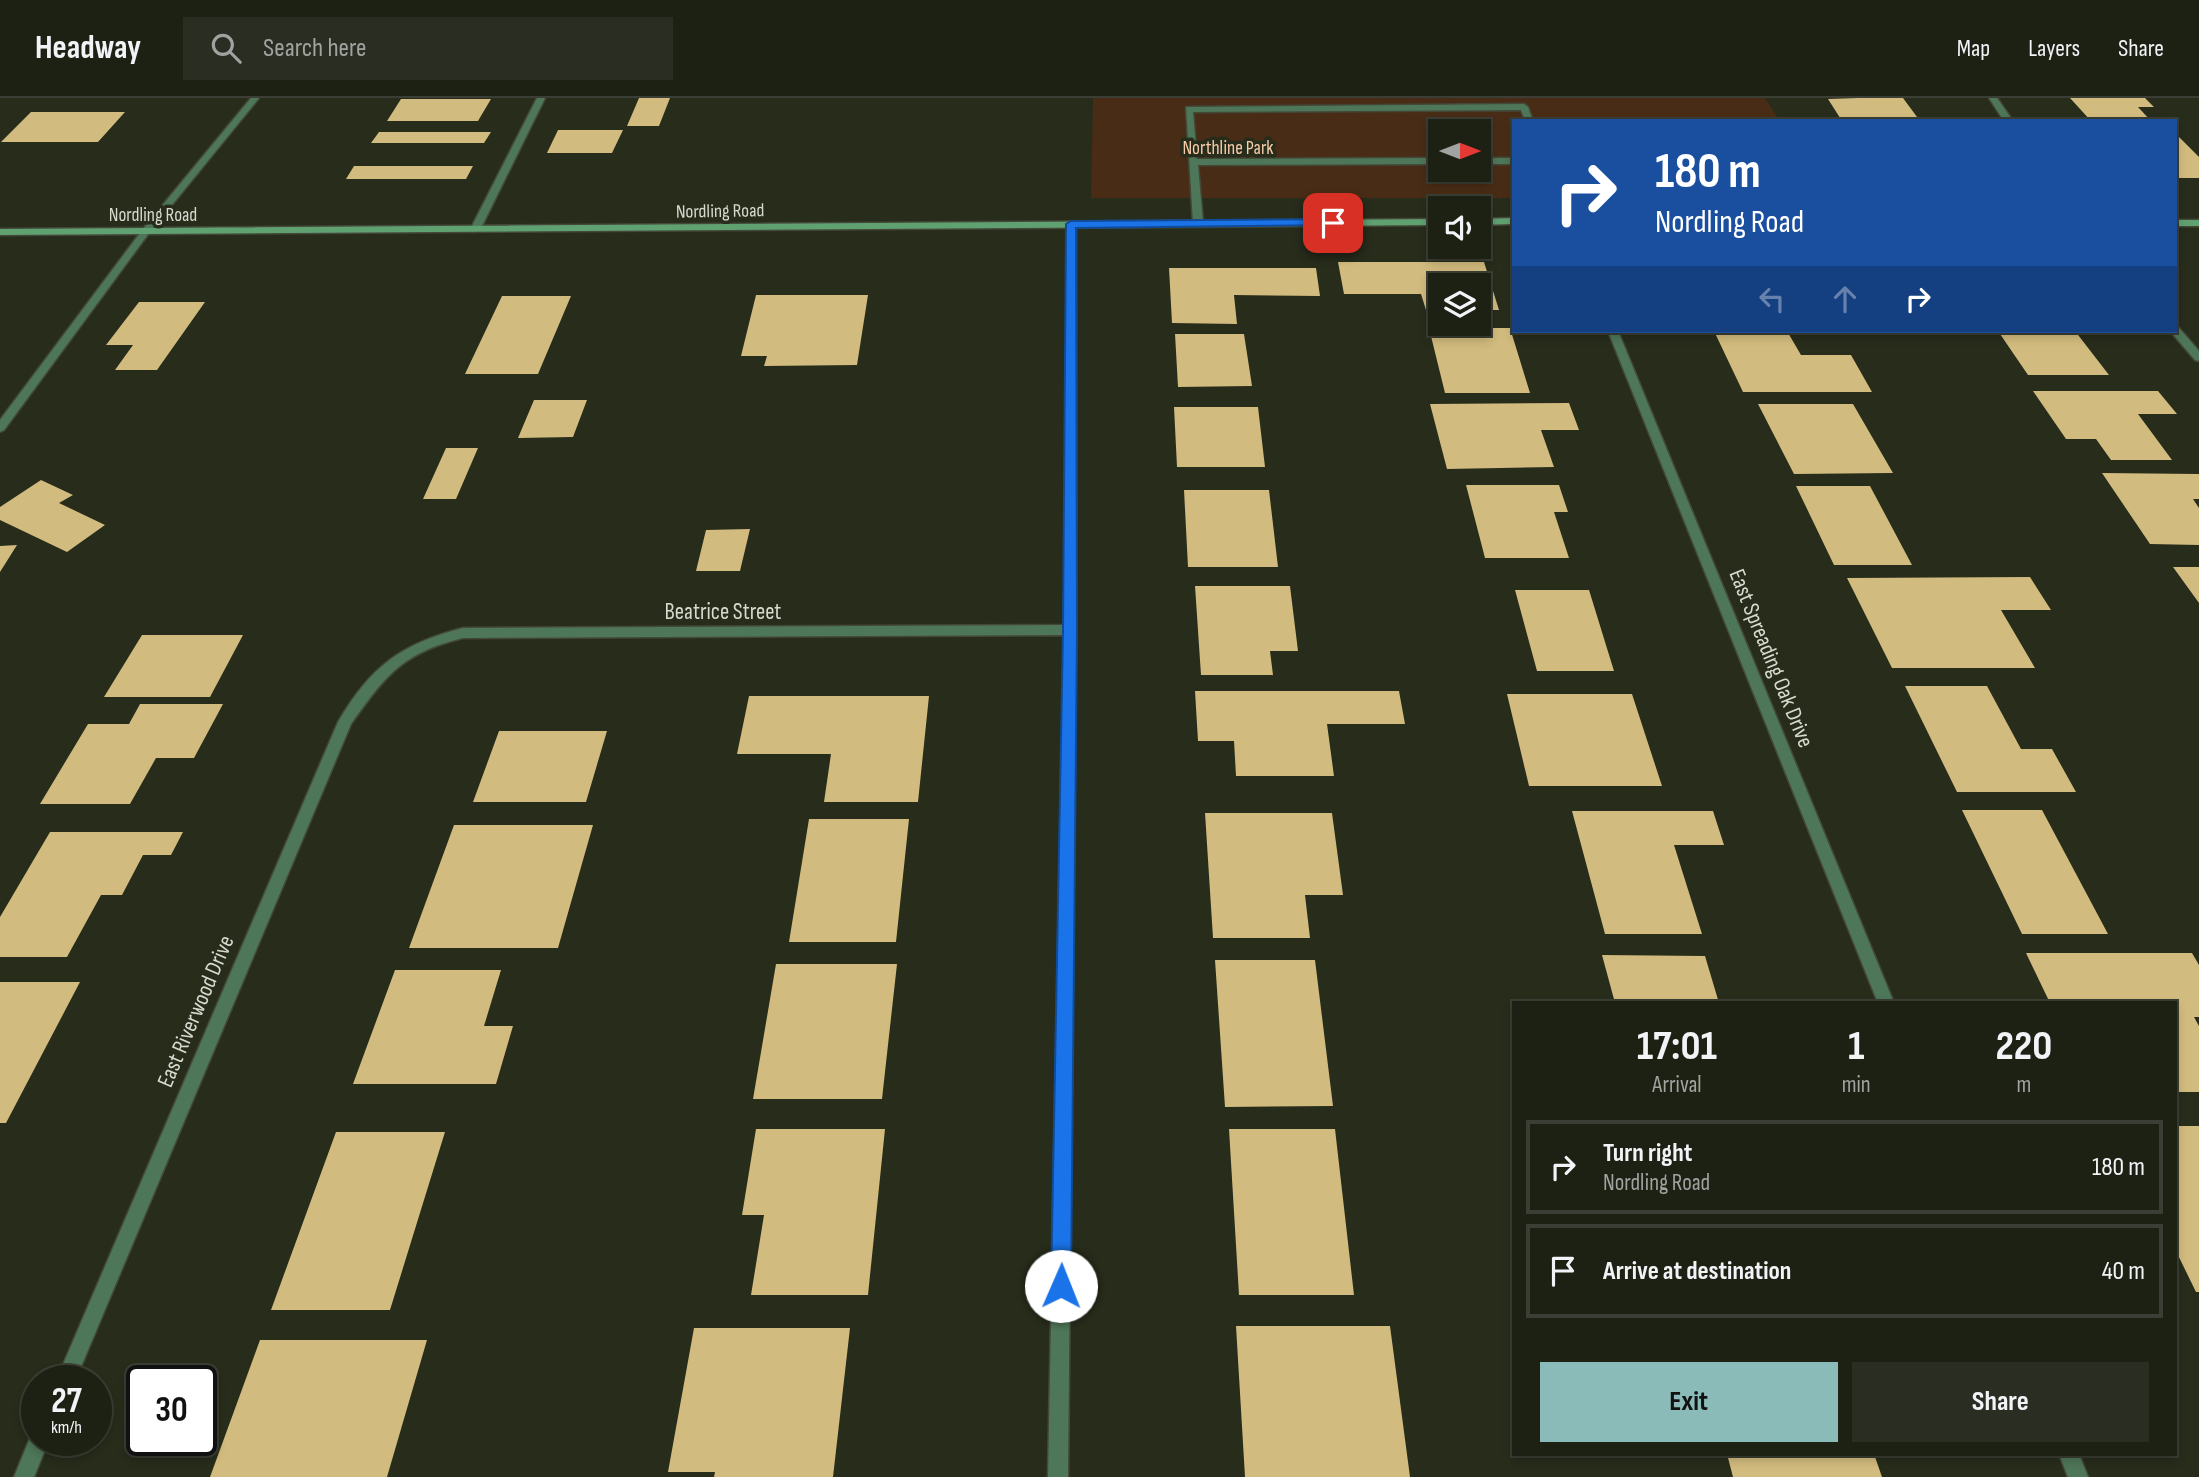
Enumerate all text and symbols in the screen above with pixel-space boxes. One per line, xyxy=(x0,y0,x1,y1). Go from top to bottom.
search box xyxy=(183,17,673,80)
text: Headway xyxy=(35,28,141,68)
icon: search xyxy=(207,29,245,67)
text: Search here xyxy=(263,33,366,64)
text: Map xyxy=(1957,34,1990,63)
text: Layers xyxy=(2028,34,2080,63)
text: Share xyxy=(2118,34,2164,63)
north arrow xyxy=(1428,119,1491,182)
map controls xyxy=(1428,119,1491,336)
park label: Northline Park xyxy=(1182,137,1274,160)
text: 180 m xyxy=(1655,143,1761,202)
icon: right xyxy=(1540,147,1631,238)
pin xyxy=(1303,193,1363,253)
button: sound xyxy=(1428,196,1491,259)
street label: Nordling Road xyxy=(676,199,764,224)
text: Nordling Road xyxy=(1655,203,1804,242)
street label: Nordling Road xyxy=(109,204,197,227)
icon: arrive xyxy=(1314,204,1352,242)
button: layers xyxy=(1428,273,1491,336)
icon: left xyxy=(1753,280,1791,318)
icon: ahead xyxy=(1826,280,1864,318)
icon: right xyxy=(1899,280,1937,318)
street label: East Spreading Oak Drive xyxy=(1723,565,1820,752)
street label: Beatrice Street xyxy=(665,598,781,626)
street label: East Riverwood Drive xyxy=(151,931,240,1091)
text: 17:01 xyxy=(1637,1021,1717,1072)
text: 1 xyxy=(1848,1021,1864,1072)
text: 220 xyxy=(1995,1021,2052,1072)
text: Arrival xyxy=(1652,1071,1702,1099)
text: min xyxy=(1842,1071,1871,1099)
text: m xyxy=(2016,1071,2031,1099)
text: Turn right xyxy=(1603,1138,1692,1169)
icon: right xyxy=(1544,1148,1582,1186)
text: 180 m xyxy=(2092,1152,2145,1183)
text: Nordling Road xyxy=(1603,1169,1710,1197)
position arrow xyxy=(1024,1249,1098,1323)
icon: arrive xyxy=(1544,1252,1582,1290)
text: Arrive at destination xyxy=(1603,1256,1791,1287)
text: 40 m xyxy=(2102,1256,2145,1287)
button: Exit xyxy=(1540,1362,1838,1442)
button: Share xyxy=(1852,1362,2149,1442)
speed limit sign: 30 xyxy=(126,1365,217,1456)
text: 27 xyxy=(51,1380,82,1423)
text: km/h xyxy=(51,1417,82,1438)

